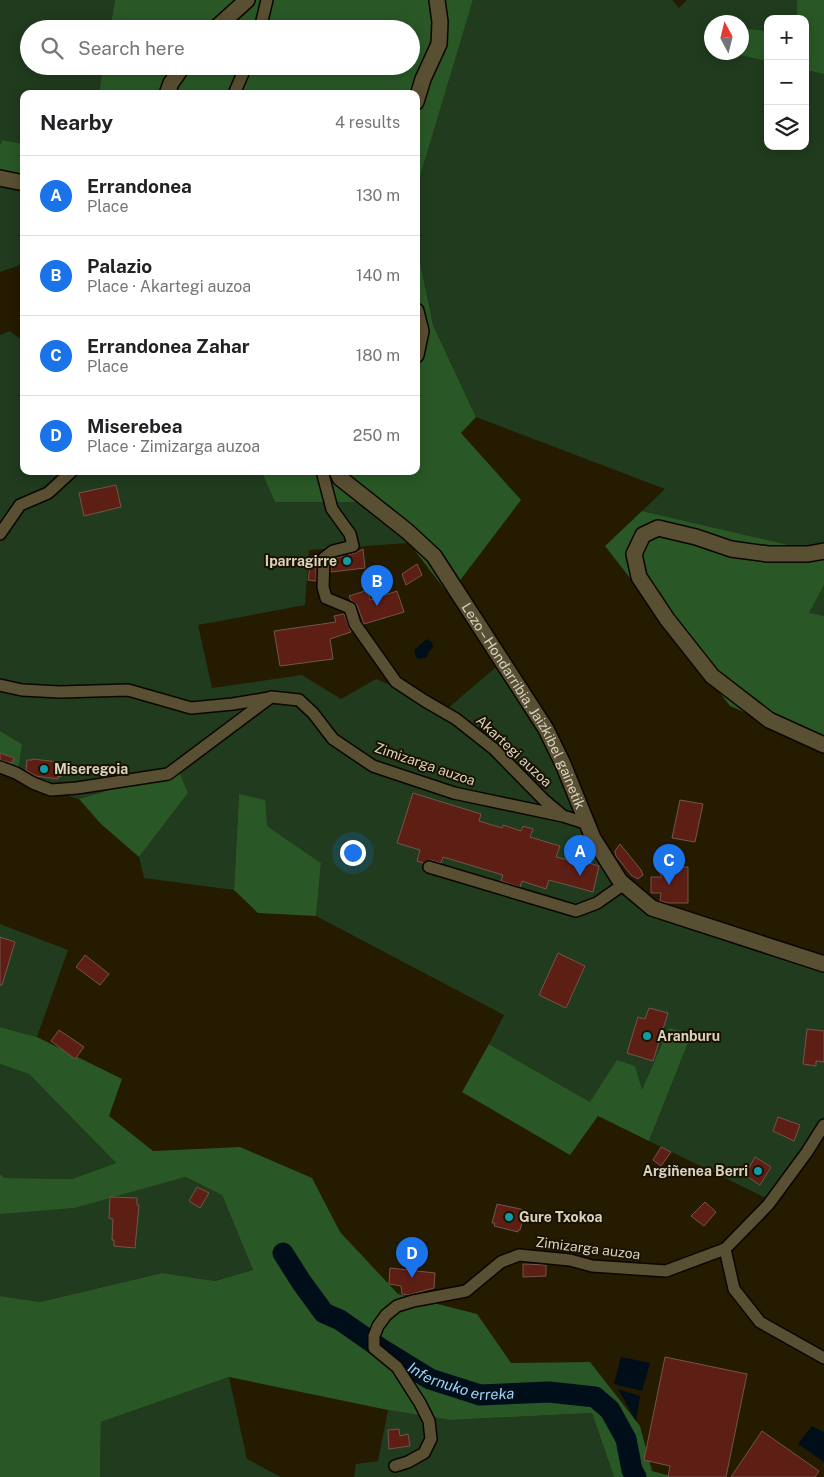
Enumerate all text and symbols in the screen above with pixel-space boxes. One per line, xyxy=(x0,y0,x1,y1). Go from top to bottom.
north arrow xyxy=(704,15,749,60)
map controls xyxy=(764,15,809,150)
button: + xyxy=(764,15,809,60)
search box xyxy=(20,20,420,75)
icon: search xyxy=(38,34,66,62)
text: Search here xyxy=(78,37,185,59)
button: − xyxy=(764,60,809,105)
button: layers xyxy=(764,105,809,150)
text: Nearby xyxy=(40,110,113,135)
text: 4 results xyxy=(335,113,400,132)
text: Errandonea xyxy=(87,175,192,197)
text: A xyxy=(50,186,62,205)
text: 130 m xyxy=(356,186,400,205)
text: Place xyxy=(87,197,129,216)
text: Palazio xyxy=(87,255,152,277)
text: B xyxy=(51,266,61,285)
text: 140 m xyxy=(356,266,400,285)
text: Place · Akartegi auzoa xyxy=(87,277,251,296)
text: Errandonea Zahar xyxy=(87,335,250,357)
text: C xyxy=(50,346,62,365)
text: 180 m xyxy=(356,346,400,365)
text: Place xyxy=(87,357,129,376)
text: Miserebea xyxy=(87,415,182,437)
text: D xyxy=(50,426,62,445)
text: 250 m xyxy=(353,426,400,445)
text: Place · Zimizarga auzoa xyxy=(87,437,260,456)
place label: Iparragirre xyxy=(265,553,337,569)
marker: Iparragirre xyxy=(341,555,353,567)
pin: B xyxy=(361,565,393,606)
street label: Lezo – Hondarribia, Jaizkibel gainetik xyxy=(458,600,588,812)
street label: Akartegi auzoa xyxy=(473,712,555,790)
street label: Zimizarga auzoa xyxy=(373,739,477,789)
place label: Miseregoia xyxy=(54,761,128,777)
marker: Miseregoia xyxy=(38,763,50,775)
pin: A xyxy=(564,835,596,876)
your location xyxy=(340,840,366,866)
pin: C xyxy=(653,844,685,885)
place label: Aranburu xyxy=(657,1028,720,1044)
marker: Aranburu xyxy=(641,1030,653,1042)
place label: Argiñenea Berri xyxy=(643,1163,748,1179)
marker: Argiñenea Berri xyxy=(752,1165,764,1177)
place label: Gure Txokoa xyxy=(519,1209,602,1225)
marker: Gure Txokoa xyxy=(503,1211,515,1223)
street label: Zimizarga auzoa xyxy=(535,1234,641,1262)
pin: D xyxy=(396,1237,428,1278)
water label: Infernuko erreka xyxy=(405,1358,515,1403)

